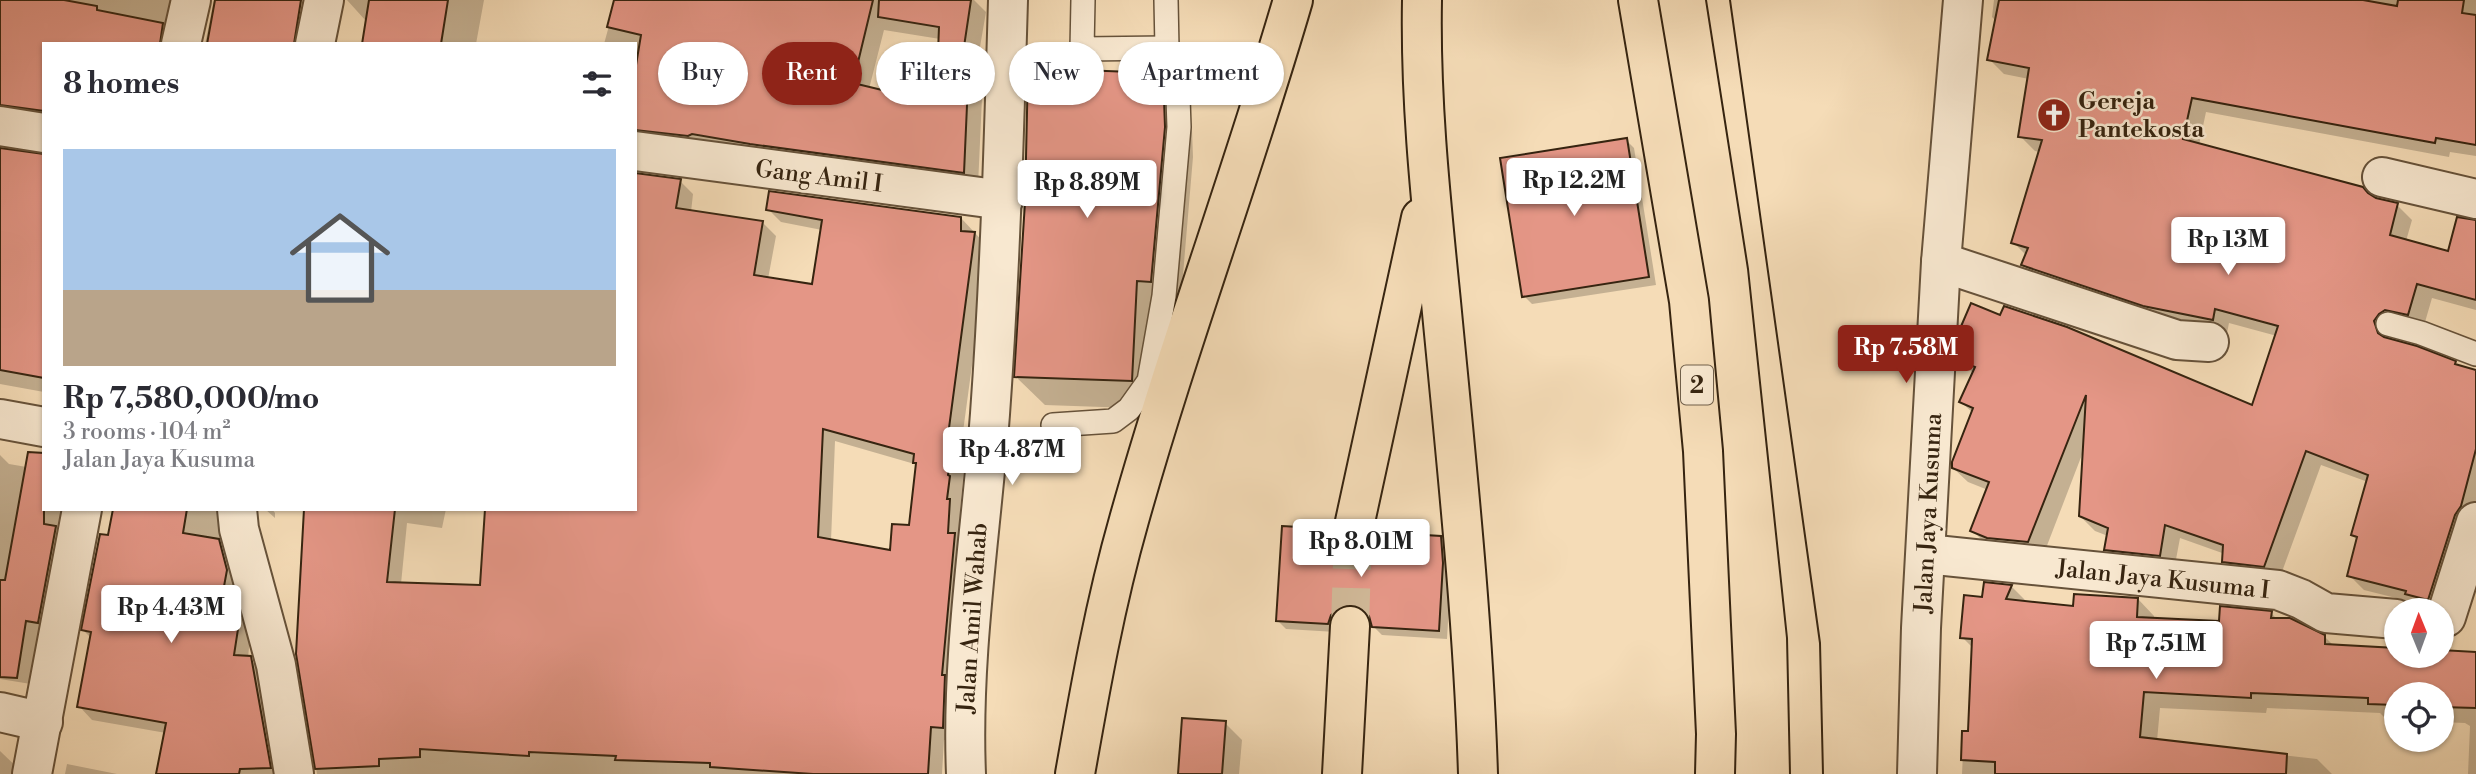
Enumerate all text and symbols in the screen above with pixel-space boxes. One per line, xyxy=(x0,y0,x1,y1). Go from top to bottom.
chip: Buy xyxy=(658,42,748,105)
chip: Rent xyxy=(762,42,862,105)
chip: Filters xyxy=(876,42,995,105)
chip: New xyxy=(1009,42,1104,105)
chip: Apartment xyxy=(1118,42,1284,105)
text: 8 homes xyxy=(63,65,179,103)
icon: filters xyxy=(578,65,616,103)
place label: Gereja Pantekosta xyxy=(2078,87,2205,145)
church icon: Gereja Pantekosta xyxy=(2035,96,2073,134)
street label: Gang Amil I xyxy=(753,154,884,200)
pin: Rp 12.2M xyxy=(1502,158,1646,218)
pin: Rp 8.89M xyxy=(1015,160,1159,220)
text: Rp 12.2M xyxy=(1522,167,1626,195)
text: Rp 8.89M xyxy=(1034,169,1140,197)
icon: home xyxy=(277,195,403,321)
pin: Rp 13M xyxy=(2171,218,2285,277)
text: Rp 13M xyxy=(2187,226,2269,254)
pin: Rp 7.58M xyxy=(1834,326,1978,385)
text: Rp 7.58M xyxy=(1854,334,1958,362)
road number: 2 xyxy=(1681,366,1713,404)
text: Rp 7,580,000/mo xyxy=(63,380,319,418)
street label: Jalan Jaya Kusuma xyxy=(1909,411,1949,615)
text: 3 rooms · 104 m² xyxy=(63,418,231,446)
pin: Rp 4.87M xyxy=(940,428,1084,487)
text: Rp 4.87M xyxy=(959,436,1065,464)
text: Jalan Jaya Kusuma xyxy=(63,446,255,474)
pin: Rp 8.01M xyxy=(1289,520,1433,579)
street label: Jalan Amil Wahab xyxy=(951,522,995,715)
text: Rp 8.01M xyxy=(1309,528,1413,556)
street label: Jalan Jaya Kusuma I xyxy=(2054,554,2271,606)
pin: Rp 4.43M xyxy=(99,586,243,645)
text: Rp 4.43M xyxy=(117,594,225,622)
north arrow xyxy=(2384,598,2454,668)
map controls xyxy=(2384,598,2454,752)
pin: Rp 7.51M xyxy=(2084,622,2228,681)
text: Rp 7.51M xyxy=(2106,630,2206,658)
button: locate xyxy=(2384,682,2454,752)

